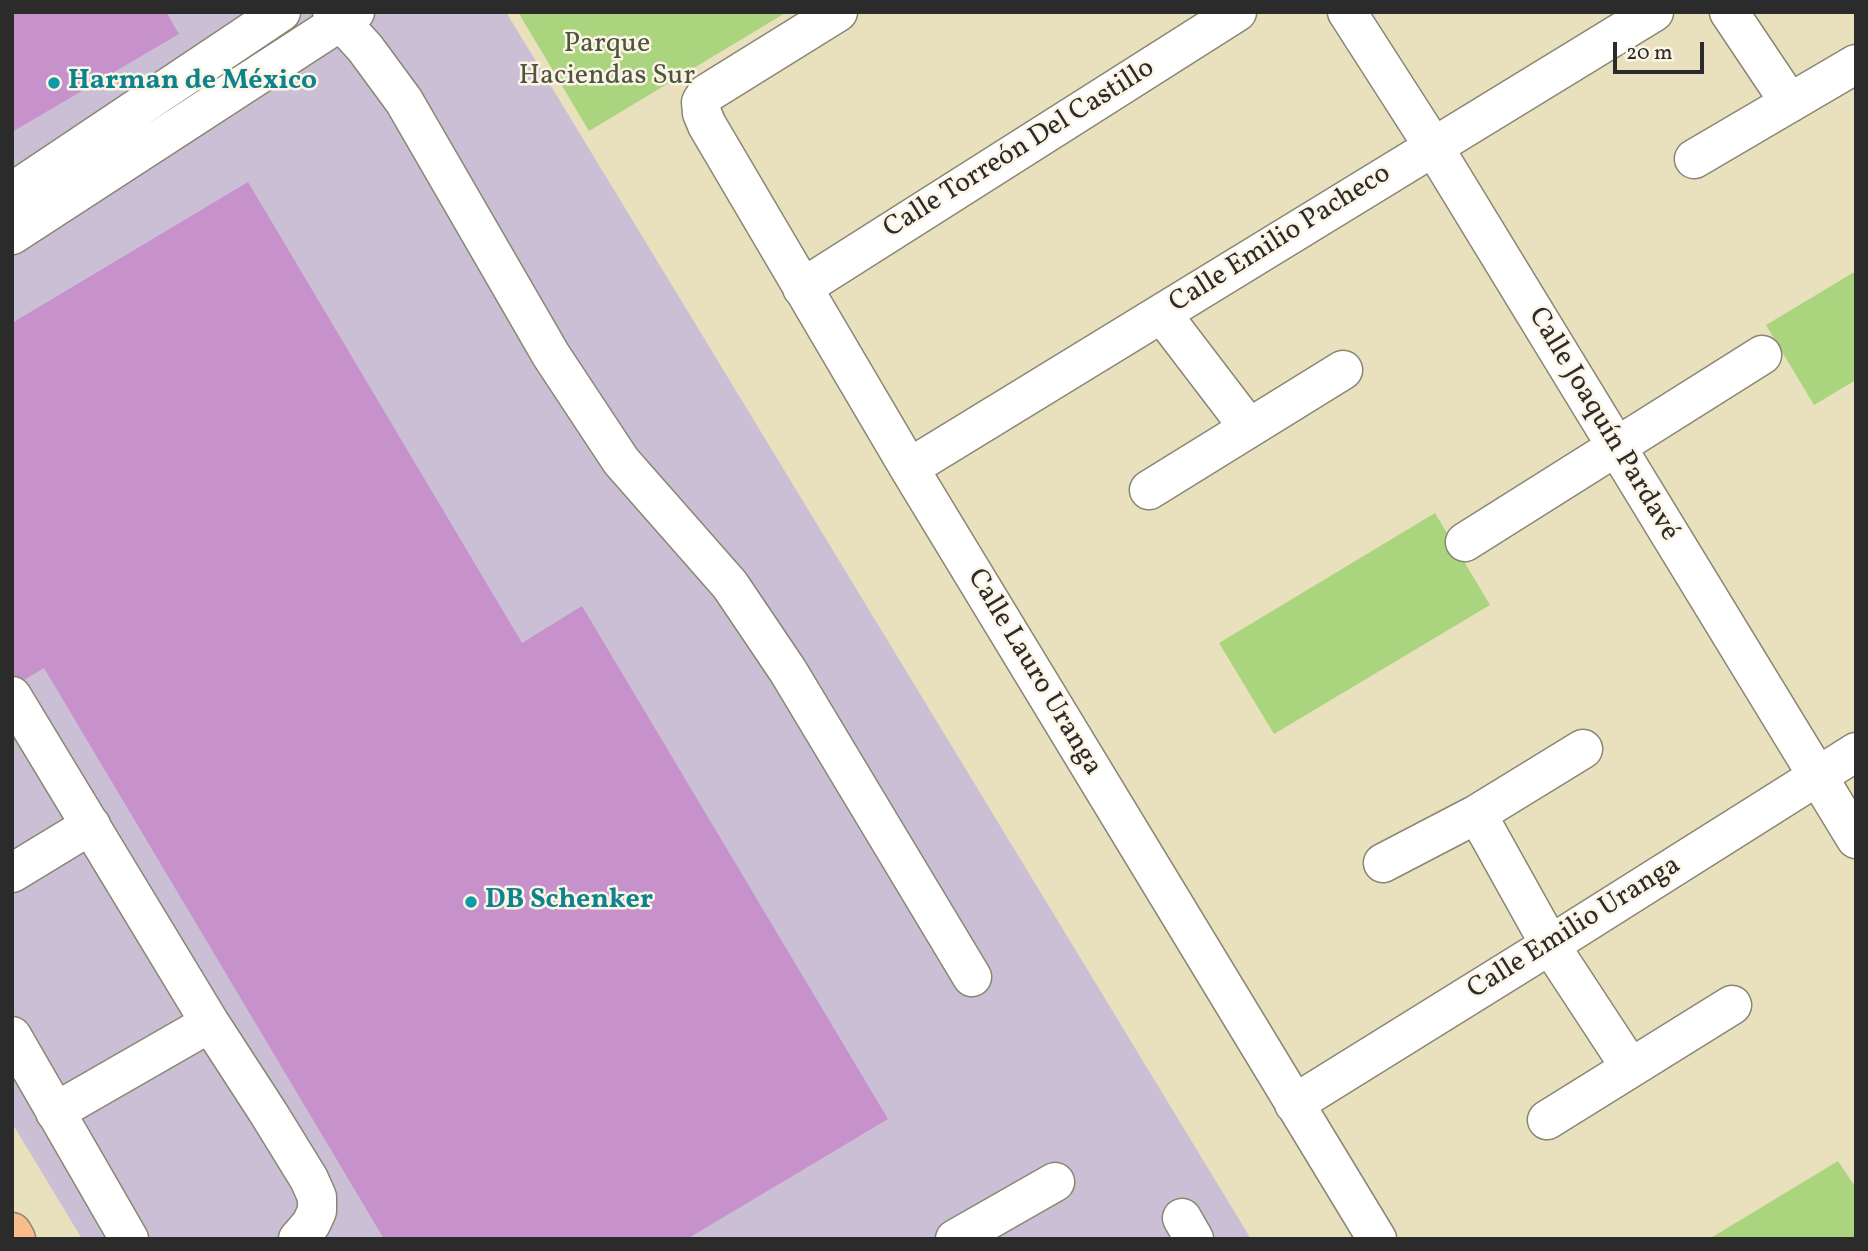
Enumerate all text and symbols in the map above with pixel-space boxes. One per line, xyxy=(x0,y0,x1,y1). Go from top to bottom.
scale bar xyxy=(1616,28,1707,72)
park label: Parque Haciendas Sur xyxy=(519,29,695,95)
text: 20 m xyxy=(1626,39,1672,68)
street label: Calle Torreón Del Castillo xyxy=(878,53,1162,247)
place label: Harman de México xyxy=(68,66,317,100)
marker: Harman de México xyxy=(46,75,62,91)
street label: Calle Emilio Pacheco xyxy=(1164,158,1398,322)
street label: Calle Joaquín Pardavé xyxy=(1519,302,1685,548)
street label: Calle Lauro Uranga xyxy=(958,564,1108,782)
street label: Calle Emilio Uranga xyxy=(1462,850,1688,1008)
place label: DB Schenker xyxy=(485,885,653,919)
marker: DB Schenker xyxy=(463,894,479,910)

